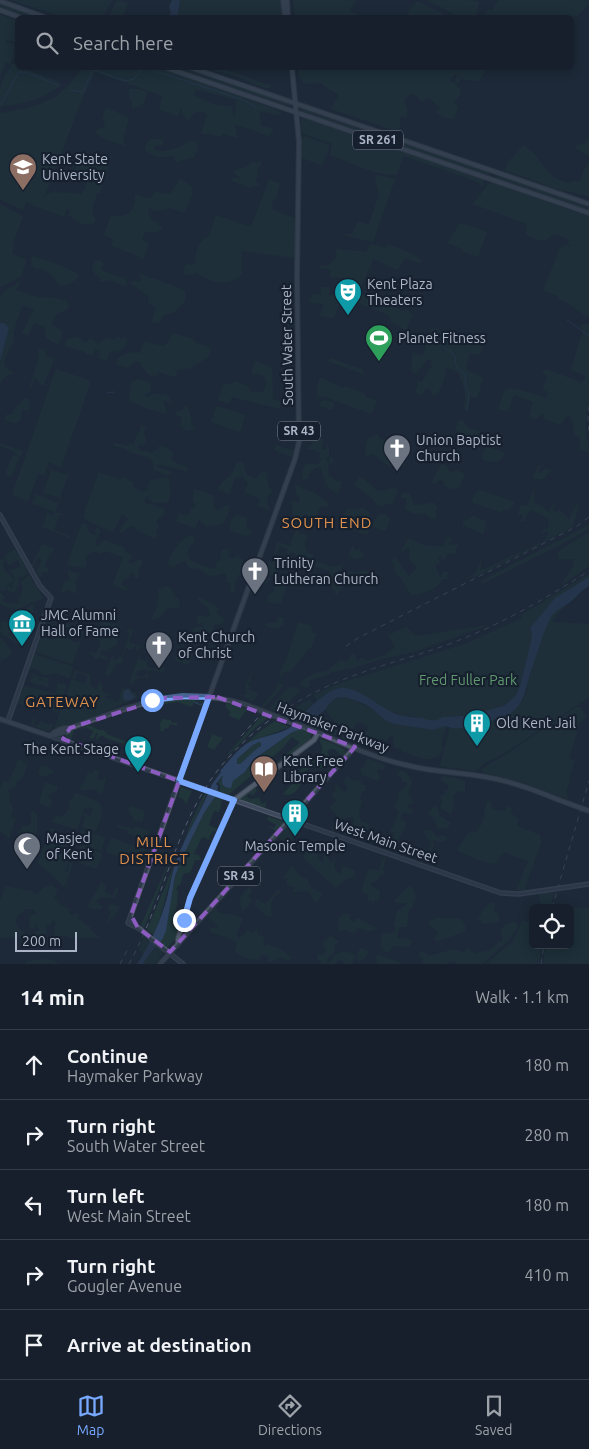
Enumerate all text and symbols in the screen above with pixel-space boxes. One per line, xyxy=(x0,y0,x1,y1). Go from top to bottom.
search box xyxy=(15,15,574,70)
icon: search xyxy=(33,29,61,57)
text: Search here xyxy=(73,32,173,54)
road number: SR 261 xyxy=(353,130,403,150)
place label: Kent State University xyxy=(42,151,108,183)
school or university icon: Kent State University xyxy=(8,152,38,191)
place label: Kent Plaza Theaters xyxy=(367,276,433,308)
theatre icon: Kent Plaza Theaters xyxy=(333,277,363,316)
street label: South Water Street xyxy=(278,284,296,406)
sports icon: Planet Fitness xyxy=(364,323,394,362)
place label: Planet Fitness xyxy=(398,330,486,346)
road number: SR 43 xyxy=(278,422,320,441)
place label: Union Baptist Church xyxy=(416,432,502,464)
church icon: Union Baptist Church xyxy=(382,433,412,472)
district label: SOUTH END xyxy=(282,514,372,531)
place label: Trinity Lutheran Church xyxy=(274,555,378,587)
church icon: Trinity Lutheran Church xyxy=(240,556,270,595)
place label: JMC Alumni Hall of Fame xyxy=(41,607,119,639)
museum icon: JMC Alumni Hall of Fame xyxy=(7,608,37,647)
place label: Kent Church of Christ xyxy=(178,629,255,661)
church icon: Kent Church of Christ xyxy=(144,630,174,669)
park label: Fred Fuller Park xyxy=(419,672,517,688)
route start xyxy=(141,689,164,712)
district label: GATEWAY xyxy=(25,693,99,710)
street label: Haymaker Parkway xyxy=(275,698,391,756)
building icon: Old Kent Jail xyxy=(462,708,492,747)
place label: Old Kent Jail xyxy=(496,715,576,731)
theatre icon: The Kent Stage xyxy=(123,734,153,773)
place label: The Kent Stage xyxy=(24,741,119,757)
place label: Kent Free Library xyxy=(283,753,344,785)
library icon: Kent Free Library xyxy=(249,754,279,793)
building icon: Masonic Temple xyxy=(280,798,310,837)
street label: West Main Street xyxy=(332,816,440,866)
place label: Masjed of Kent xyxy=(46,830,93,862)
mosque icon: Masjed of Kent xyxy=(12,831,42,870)
district label: MILL DISTRICT xyxy=(119,833,189,867)
place label: Masonic Temple xyxy=(244,838,346,854)
road number: SR 43 xyxy=(218,866,260,886)
map controls xyxy=(529,904,574,949)
button: locate xyxy=(529,904,574,949)
route end xyxy=(173,909,196,932)
scale bar xyxy=(15,929,78,952)
text: 200 m xyxy=(22,933,61,949)
text: 14 min xyxy=(20,985,85,1009)
text: Walk · 1.1 km xyxy=(475,988,569,1006)
text: Continue xyxy=(67,1045,148,1067)
icon: ahead xyxy=(20,1051,48,1079)
text: 180 m xyxy=(524,1056,569,1074)
text: Haymaker Parkway xyxy=(67,1067,203,1085)
text: Turn right xyxy=(67,1115,155,1137)
icon: right xyxy=(20,1121,48,1149)
text: 280 m xyxy=(524,1126,569,1144)
text: South Water Street xyxy=(67,1137,205,1155)
text: Turn left xyxy=(67,1185,145,1207)
icon: left xyxy=(20,1191,48,1219)
text: 180 m xyxy=(524,1196,569,1214)
text: West Main Street xyxy=(67,1207,191,1225)
text: Turn right xyxy=(67,1255,155,1277)
icon: right xyxy=(20,1261,48,1289)
text: 410 m xyxy=(524,1266,569,1284)
text: Gougler Avenue xyxy=(67,1277,182,1295)
icon: arrive xyxy=(20,1331,48,1359)
text: Arrive at destination xyxy=(67,1334,252,1356)
tab: Map xyxy=(77,1392,105,1438)
tab: Directions xyxy=(258,1392,322,1438)
tab: Saved xyxy=(475,1392,512,1438)

